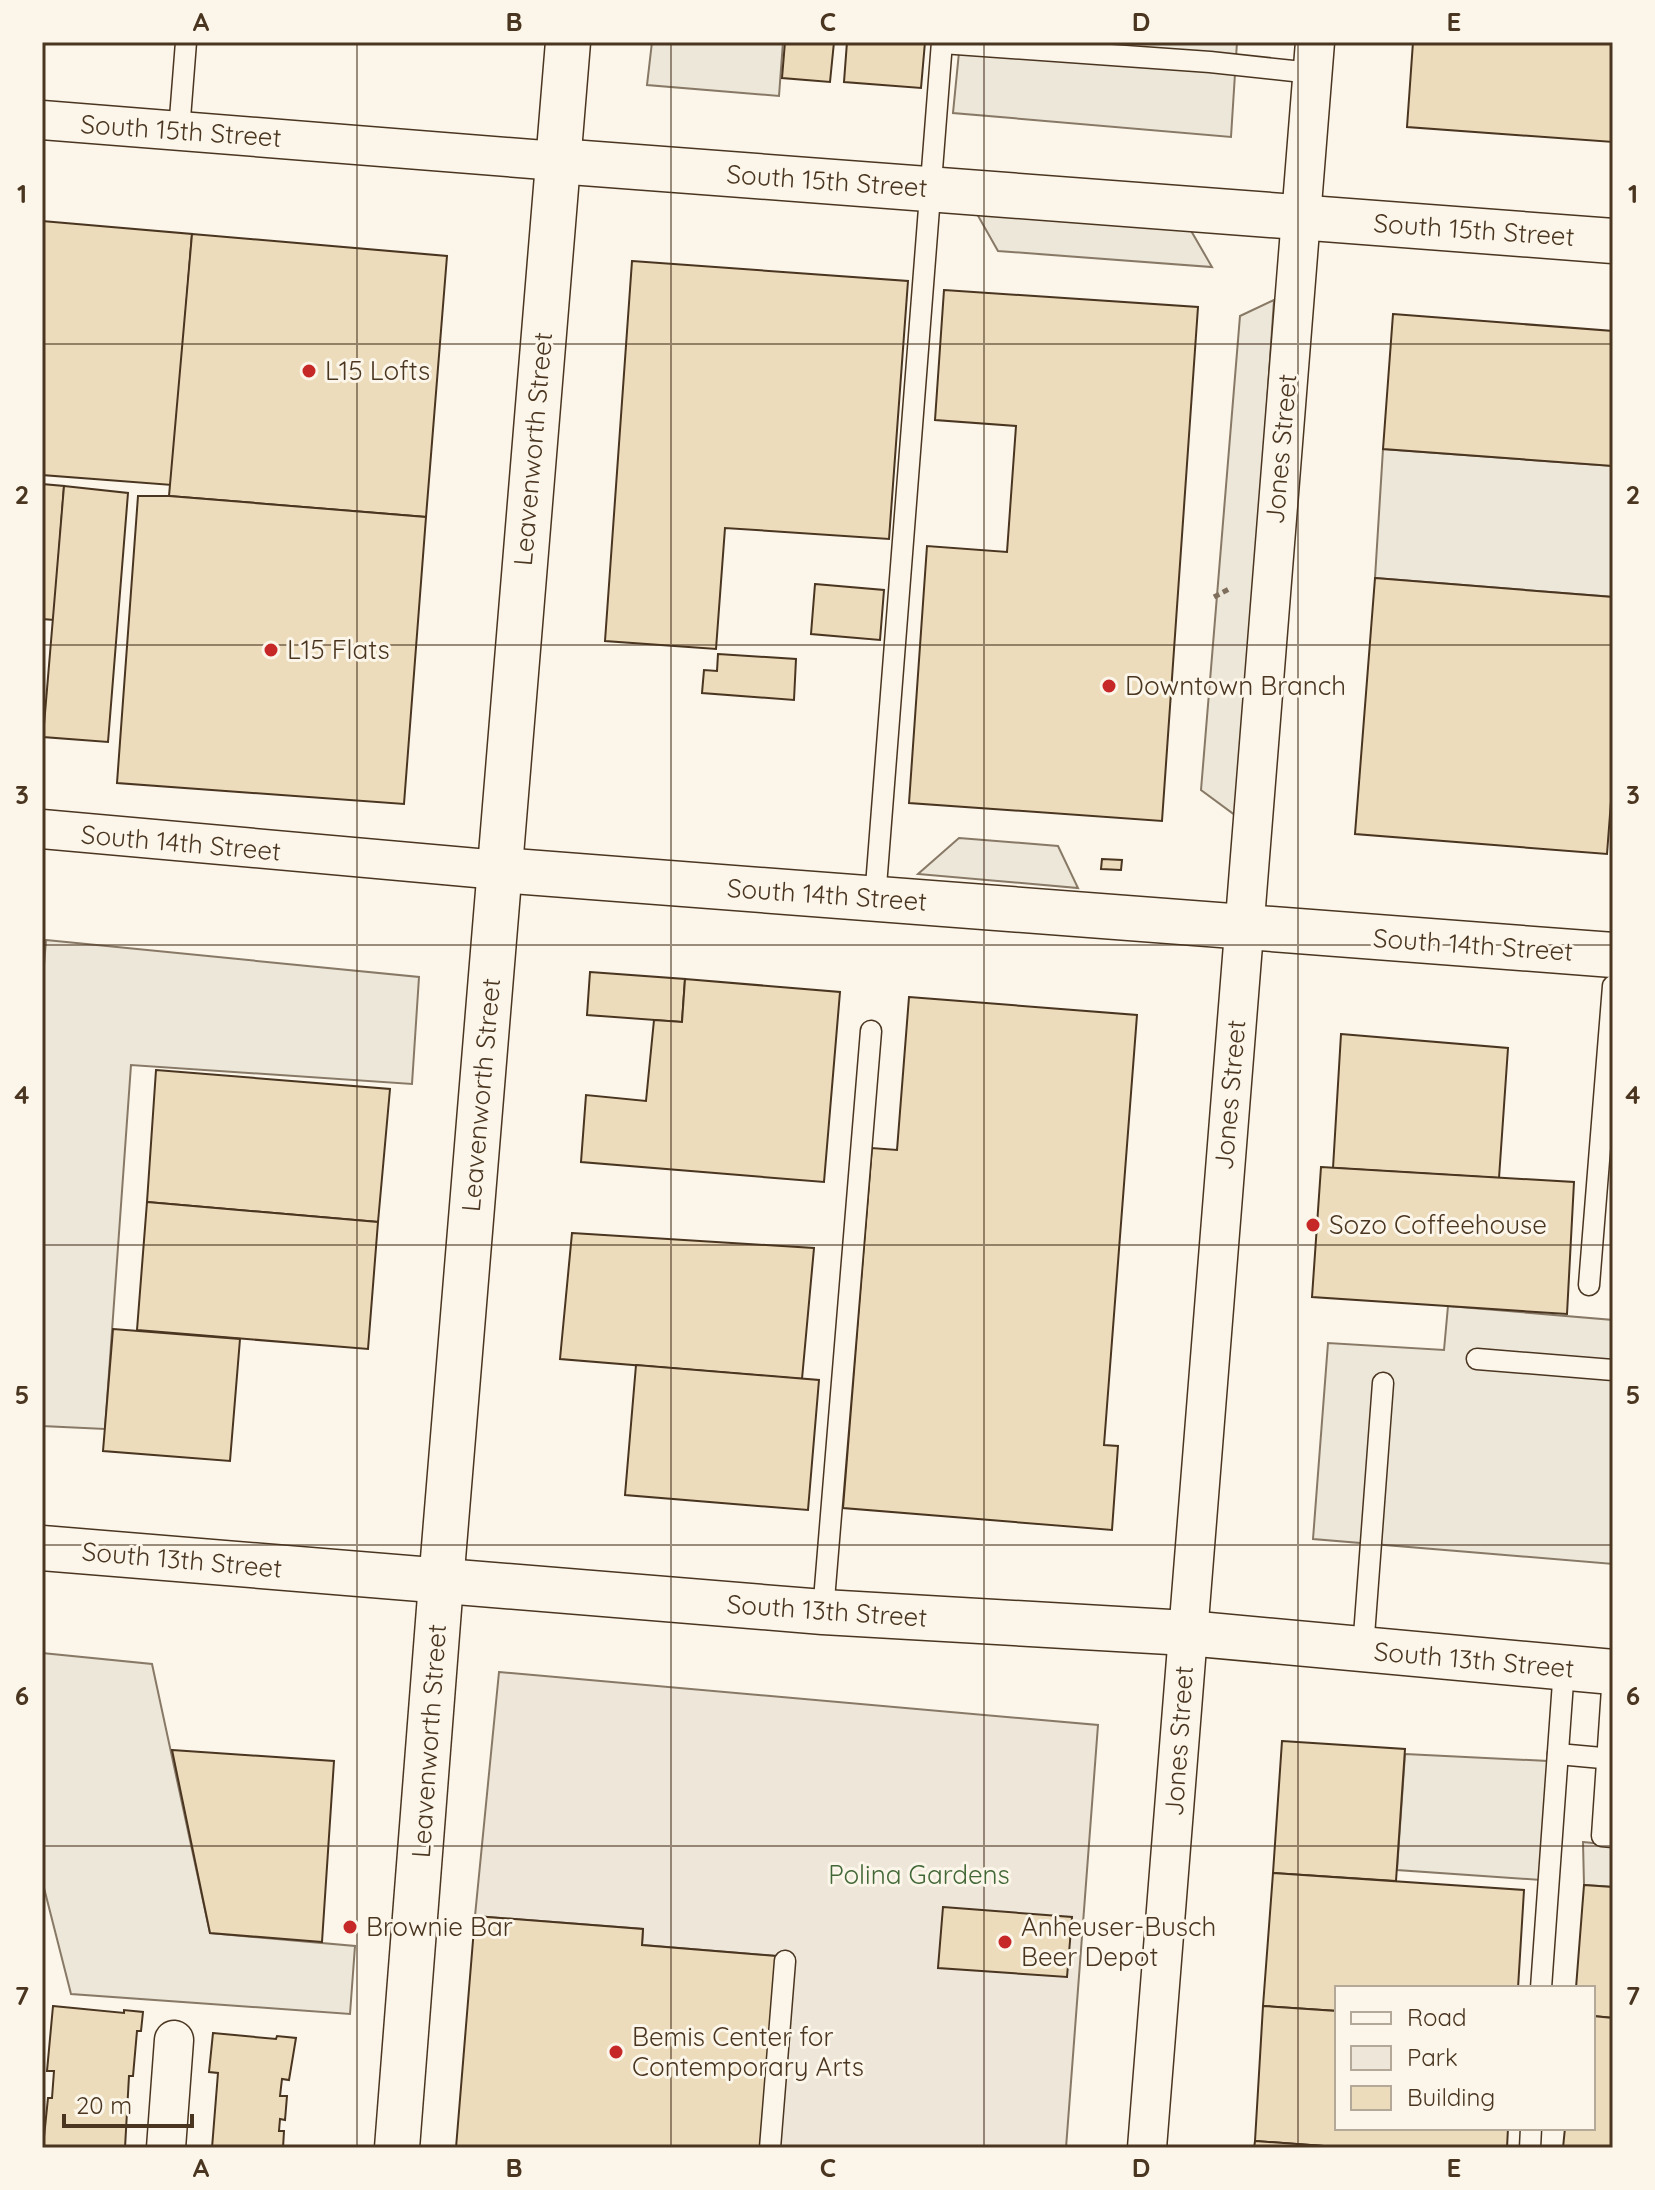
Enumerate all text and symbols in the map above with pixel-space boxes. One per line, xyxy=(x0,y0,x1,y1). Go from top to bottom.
text: A xyxy=(193,5,210,38)
text: B xyxy=(505,5,523,38)
text: C xyxy=(820,5,836,38)
text: D xyxy=(1132,5,1150,38)
text: E xyxy=(1447,5,1461,38)
street label: South 15th Street xyxy=(79,107,283,154)
street label: South 15th Street xyxy=(725,157,929,204)
text: 1 xyxy=(17,177,27,210)
text: 1 xyxy=(1628,177,1638,210)
street label: South 15th Street xyxy=(1372,206,1576,253)
street label: Leavenworth Street xyxy=(506,331,559,567)
place label: L15 Lofts xyxy=(325,354,430,387)
marker: L15 Lofts xyxy=(300,362,318,380)
street label: Jones Street xyxy=(1257,372,1304,525)
text: 2 xyxy=(15,478,29,511)
text: 2 xyxy=(1626,478,1640,511)
place label: L15 Flats xyxy=(287,633,390,666)
marker: L15 Flats xyxy=(262,641,280,659)
place label: Downtown Branch xyxy=(1125,669,1346,702)
marker: Downtown Branch xyxy=(1100,677,1118,695)
text: 3 xyxy=(15,778,29,811)
text: 3 xyxy=(1626,778,1640,811)
street label: South 14th Street xyxy=(80,817,282,868)
street label: South 14th Street xyxy=(726,871,928,918)
street label: South 14th Street xyxy=(1372,921,1574,968)
street label: Leavenworth Street xyxy=(454,977,507,1213)
street label: Jones Street xyxy=(1206,1018,1253,1171)
text: 4 xyxy=(14,1078,30,1111)
text: 4 xyxy=(1625,1078,1641,1111)
place label: Sozo Coffeehouse xyxy=(1329,1208,1547,1241)
marker: Sozo Coffeehouse xyxy=(1304,1216,1322,1234)
text: 5 xyxy=(15,1378,29,1411)
text: 5 xyxy=(1626,1378,1640,1411)
street label: South 13th Street xyxy=(81,1534,283,1585)
street label: South 13th Street xyxy=(726,1587,928,1634)
street label: Leavenworth Street xyxy=(404,1623,453,1859)
street label: South 13th Street xyxy=(1373,1634,1575,1685)
street label: Jones Street xyxy=(1157,1665,1200,1817)
text: 6 xyxy=(15,1679,29,1712)
text: 6 xyxy=(1626,1679,1640,1712)
park label: Polina Gardens xyxy=(828,1858,1010,1891)
place label: Brownie Bar xyxy=(366,1910,513,1943)
place label: Anheuser-Busch Beer Depot xyxy=(1021,1910,1216,1973)
marker: Brownie Bar xyxy=(341,1918,359,1936)
marker: Anheuser-Busch Beer Depot xyxy=(996,1933,1014,1951)
text: 7 xyxy=(15,1979,29,2012)
text: 7 xyxy=(1626,1979,1640,2012)
legend xyxy=(1335,1986,1595,2130)
text: Road xyxy=(1407,2002,1467,2032)
place label: Bemis Center for Contemporary Arts xyxy=(632,2020,864,2083)
text: Park xyxy=(1407,2042,1458,2072)
marker: Bemis Center for Contemporary Arts xyxy=(607,2043,625,2061)
scale bar xyxy=(64,2078,192,2128)
text: Building xyxy=(1407,2082,1495,2112)
text: 20 m xyxy=(76,2090,132,2120)
text: A xyxy=(193,2151,210,2184)
text: B xyxy=(505,2151,523,2184)
text: C xyxy=(820,2151,836,2184)
text: D xyxy=(1132,2151,1150,2184)
text: E xyxy=(1447,2151,1461,2184)

